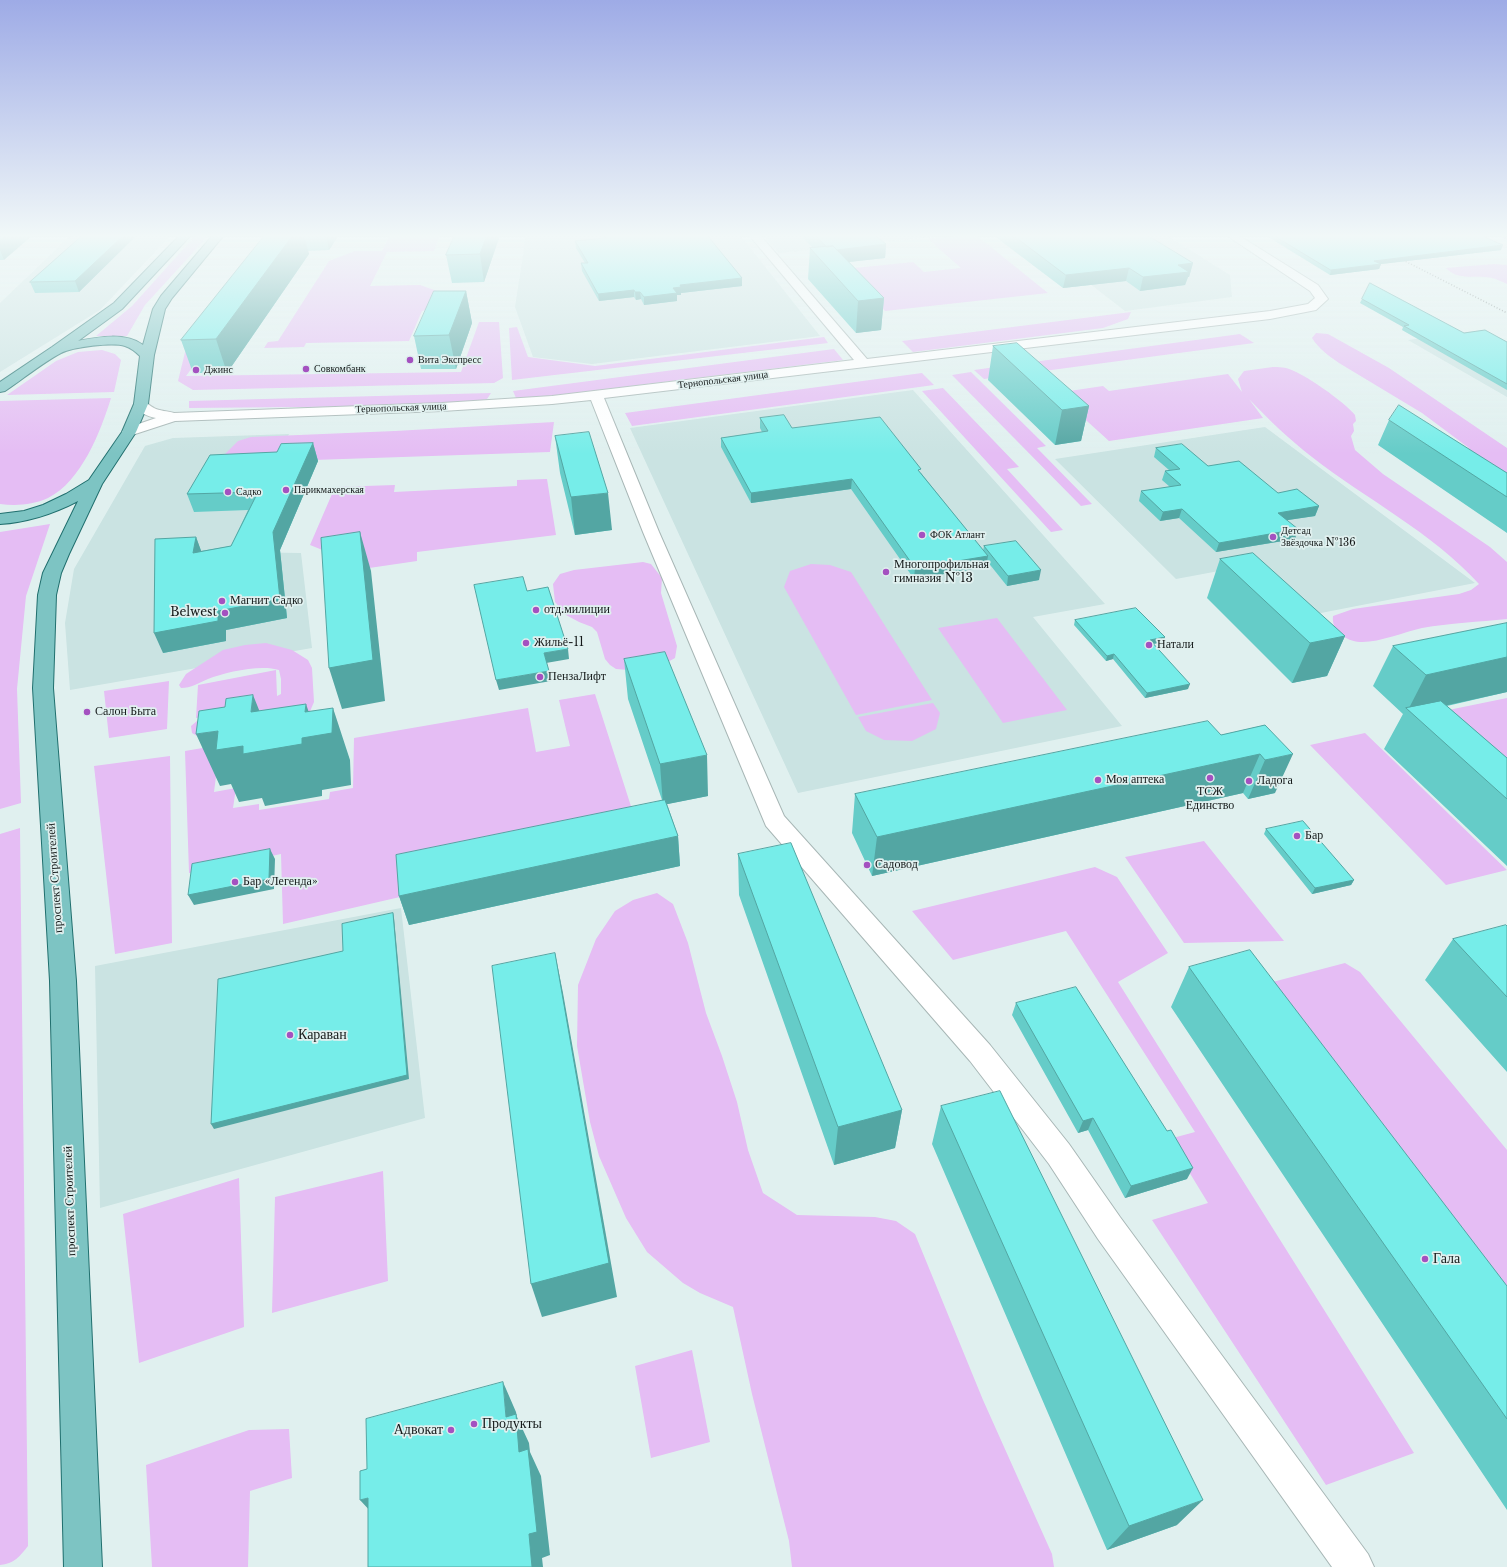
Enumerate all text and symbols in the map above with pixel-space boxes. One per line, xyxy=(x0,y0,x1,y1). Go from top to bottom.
place label: Вита Экспресс xyxy=(418,354,481,366)
marker: Вита Экспресс xyxy=(405,355,415,365)
place label: Совкомбанк xyxy=(314,363,366,375)
place label: Джинс xyxy=(204,364,233,376)
marker: Совкомбанк xyxy=(301,364,311,374)
marker: Джинс xyxy=(191,365,201,375)
street label: Тернопольская улица xyxy=(677,368,769,392)
street label: Тернопольская улица xyxy=(355,400,447,416)
place label: Парикмахерская xyxy=(294,484,364,496)
marker: Парикмахерская xyxy=(281,485,291,495)
place label: Садко xyxy=(236,486,262,498)
marker: Садко xyxy=(223,487,233,497)
place label: Детсад Звёздочка №136 xyxy=(1281,525,1356,548)
place label: ФОК Атлант xyxy=(930,529,985,541)
marker: ФОК Атлант xyxy=(917,530,927,540)
marker: Детсад Звёздочка №136 xyxy=(1268,532,1278,542)
place label: Многопрофильная гимназия №13 xyxy=(894,558,989,586)
marker: Многопрофильная гимназия №13 xyxy=(881,567,891,577)
place label: Магнит Садко xyxy=(230,594,303,608)
marker: Магнит Садко xyxy=(217,596,227,606)
place label: отд.милиции xyxy=(544,603,610,617)
marker: отд.милиции xyxy=(531,605,541,615)
place label: Belwest xyxy=(170,606,217,620)
marker: Belwest xyxy=(220,608,230,618)
place label: Жильё-11 xyxy=(534,636,584,650)
marker: Жильё-11 xyxy=(521,638,531,648)
place label: Натали xyxy=(1157,638,1194,652)
marker: Натали xyxy=(1144,640,1154,650)
place label: ПензаЛифт xyxy=(548,670,606,684)
marker: ПензаЛифт xyxy=(535,672,545,682)
place label: Салон Быта xyxy=(95,705,156,719)
marker: Салон Быта xyxy=(82,707,92,717)
place label: Моя аптека xyxy=(1106,773,1164,787)
marker: ТСЖ Единство xyxy=(1205,773,1215,783)
place label: Ладога xyxy=(1257,774,1293,788)
marker: Моя аптека xyxy=(1093,775,1103,785)
marker: Ладога xyxy=(1244,776,1254,786)
place label: ТСЖ Единство xyxy=(1186,785,1234,813)
street label: проспект Строителей xyxy=(44,823,66,933)
place label: Бар xyxy=(1305,829,1323,843)
marker: Бар xyxy=(1292,831,1302,841)
place label: Садовод xyxy=(875,858,918,872)
marker: Садовод xyxy=(862,860,872,870)
place label: Бар «Легенда» xyxy=(243,875,318,889)
marker: Бар «Легенда» xyxy=(230,877,240,887)
place label: Караван xyxy=(298,1027,347,1043)
marker: Караван xyxy=(285,1030,295,1040)
street label: проспект Строителей xyxy=(61,1146,79,1256)
place label: Гала xyxy=(1433,1251,1460,1267)
marker: Гала xyxy=(1420,1254,1430,1264)
place label: Продукты xyxy=(482,1416,542,1432)
marker: Продукты xyxy=(469,1419,479,1429)
place label: Адвокат xyxy=(394,1422,443,1438)
marker: Адвокат xyxy=(446,1425,456,1435)

